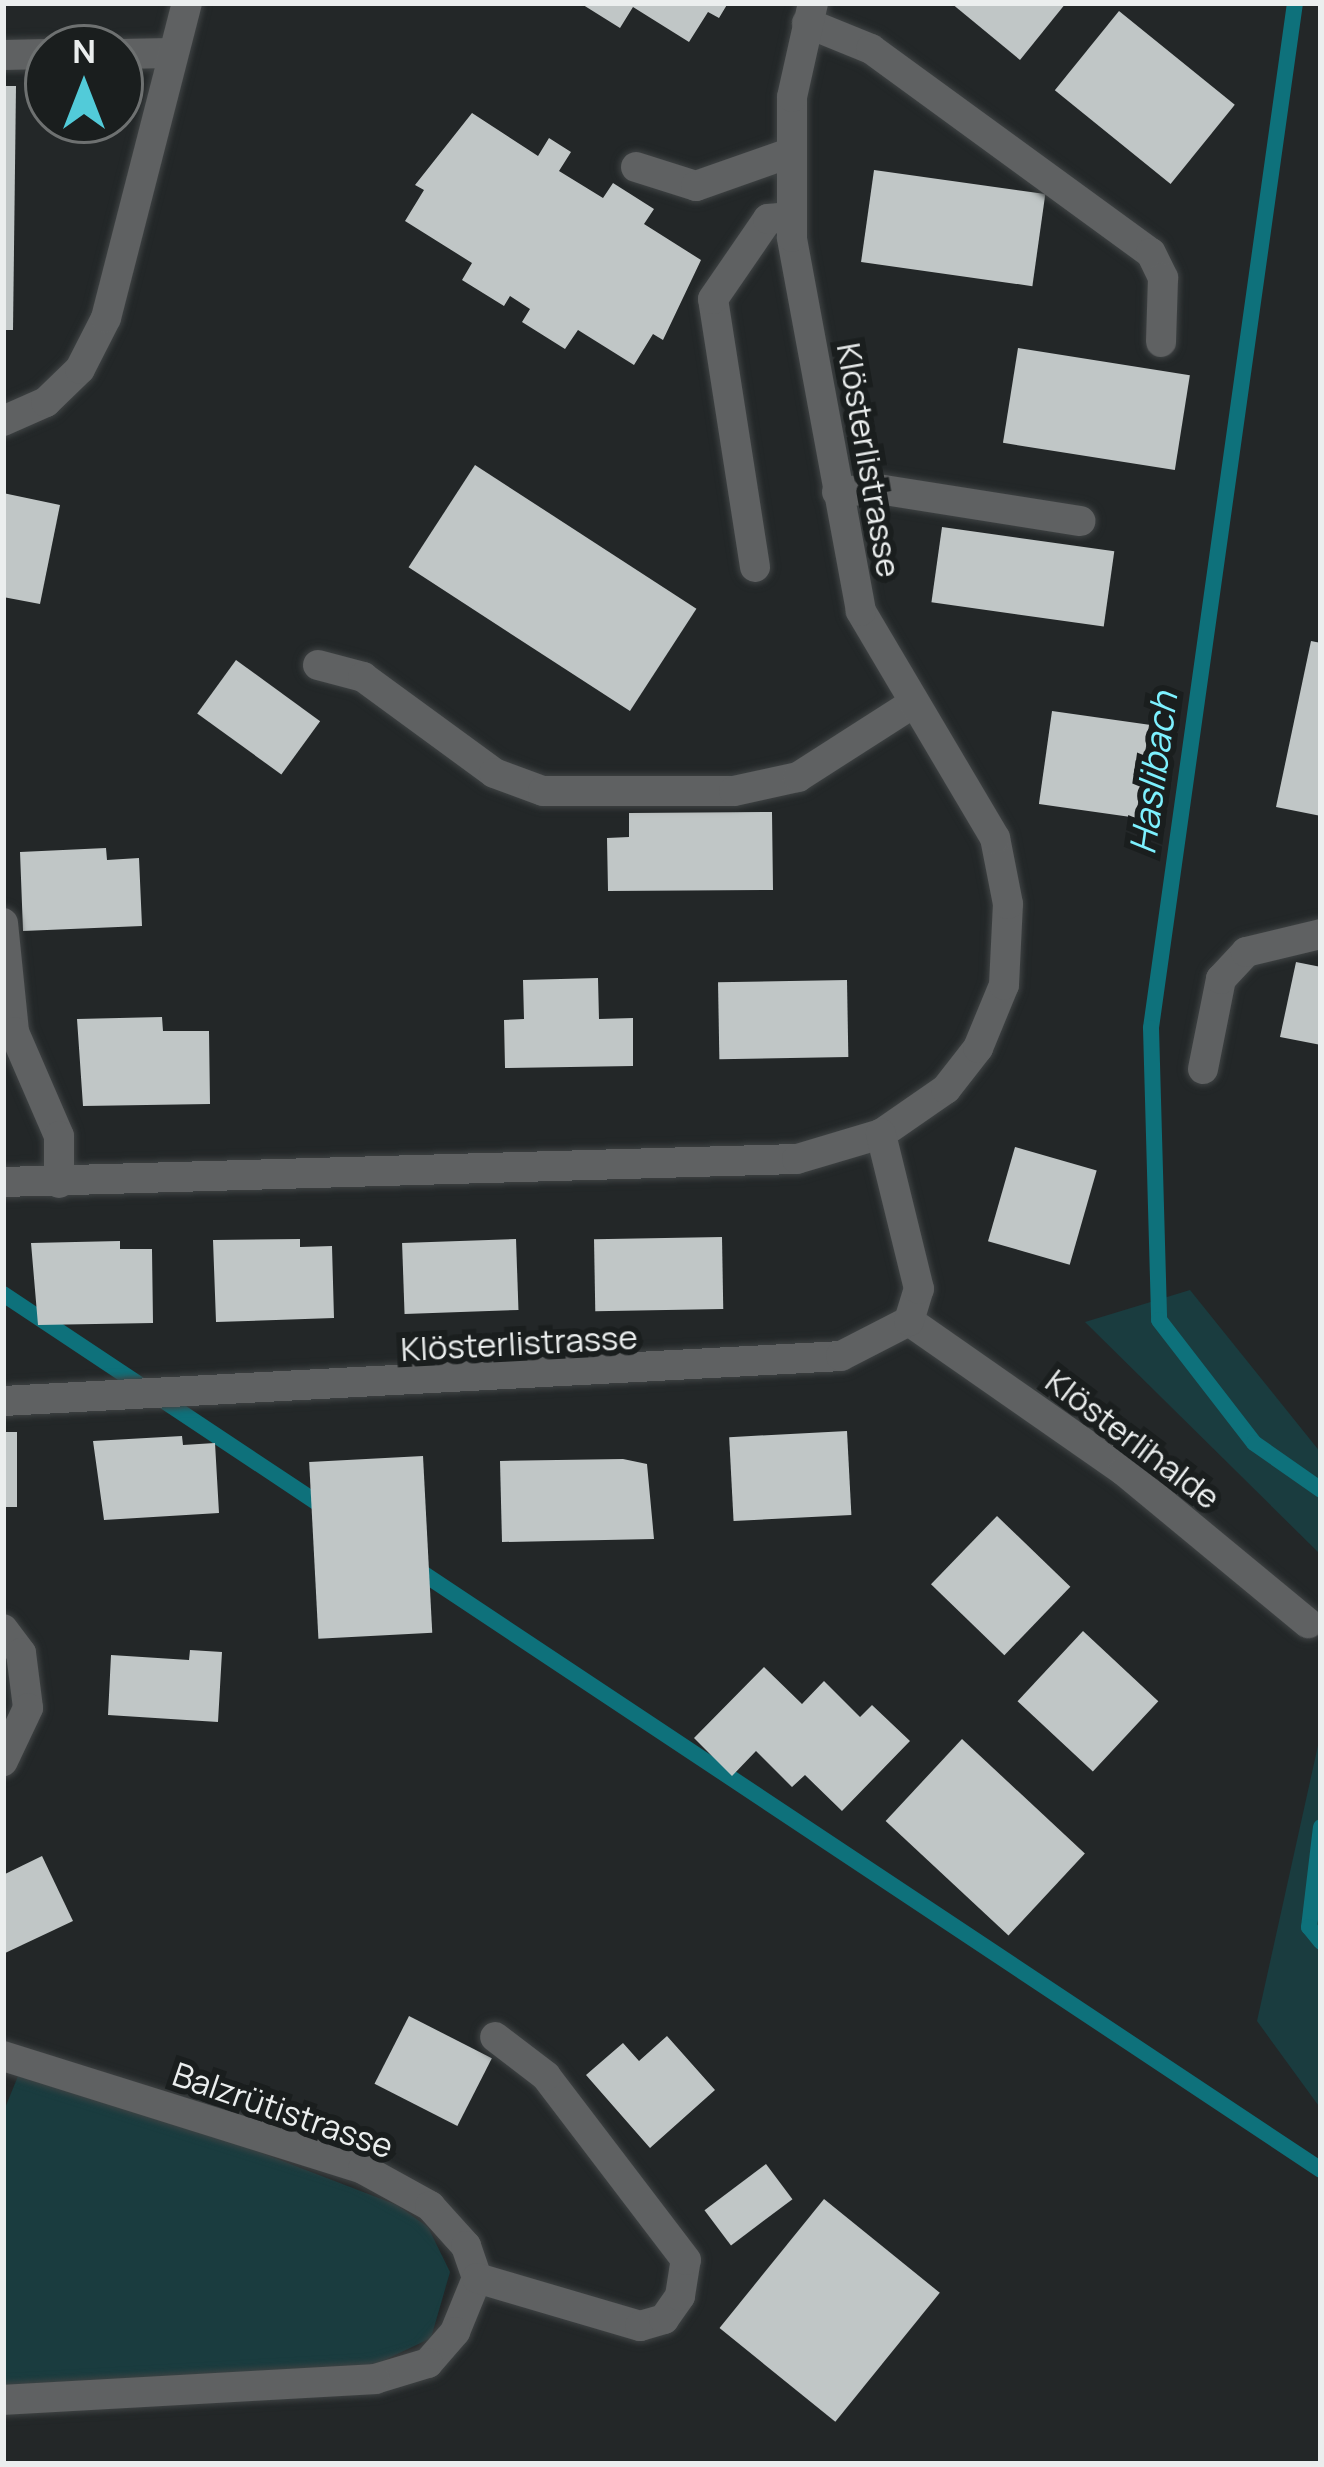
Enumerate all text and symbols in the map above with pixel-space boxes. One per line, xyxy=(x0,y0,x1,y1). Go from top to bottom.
north arrow xyxy=(24,24,144,144)
text: N xyxy=(72,28,96,73)
street label: Klösterlistrasse xyxy=(829,340,909,580)
water label: Haslibach xyxy=(1120,689,1186,857)
street label: Klösterlistrasse xyxy=(400,1317,638,1369)
street label: Klösterlihalde xyxy=(1038,1361,1228,1517)
street label: Balzrütistrasse xyxy=(168,2054,398,2166)

